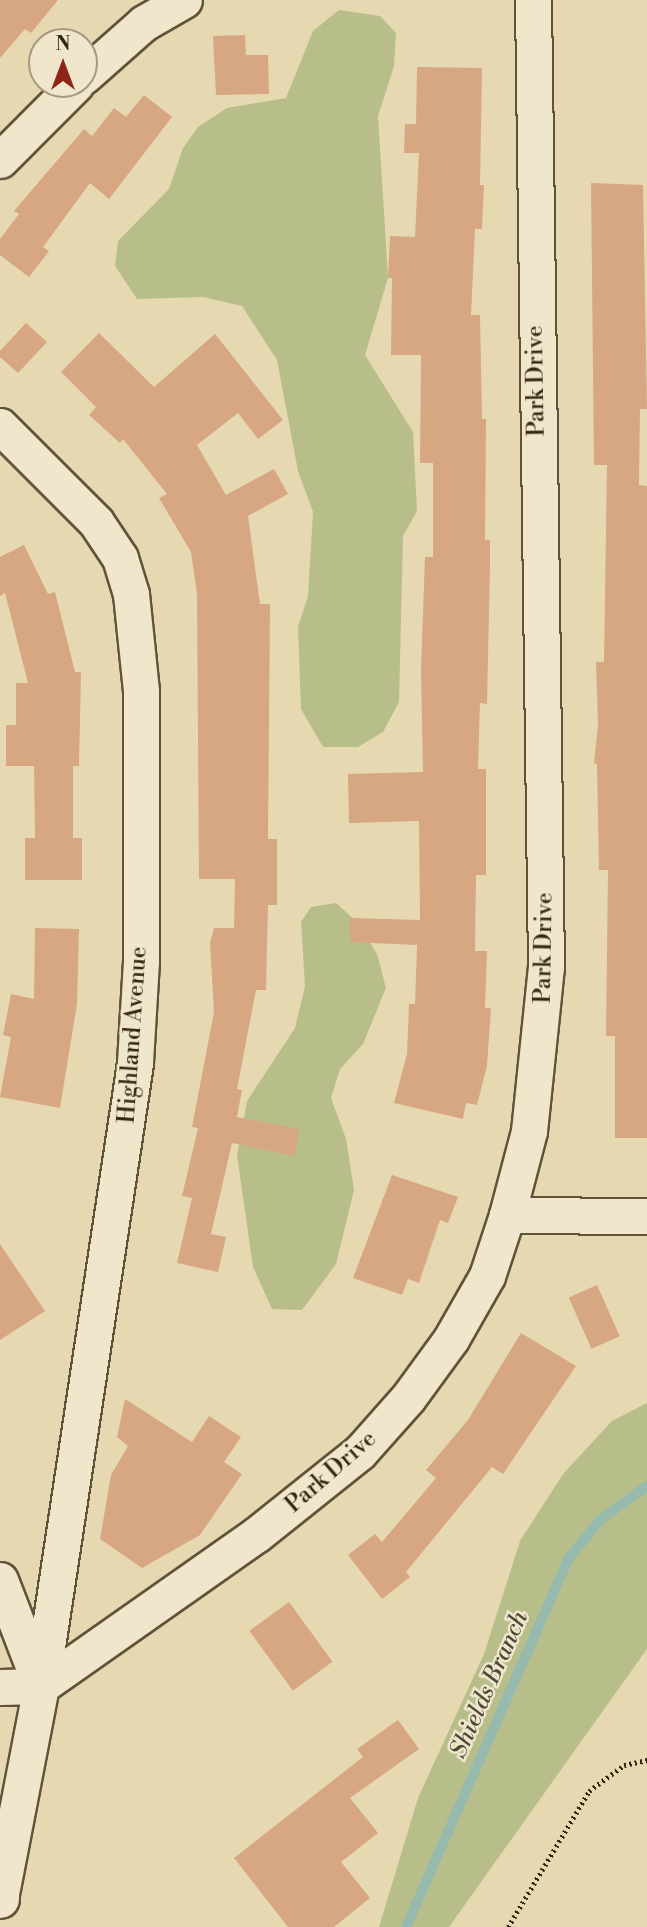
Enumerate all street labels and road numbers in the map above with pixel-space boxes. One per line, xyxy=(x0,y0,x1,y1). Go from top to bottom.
street label: Park Drive xyxy=(521,325,551,437)
street label: Park Drive xyxy=(529,892,559,1004)
street label: Highland Avenue xyxy=(113,946,153,1124)
street label: Park Drive xyxy=(280,1425,382,1519)

